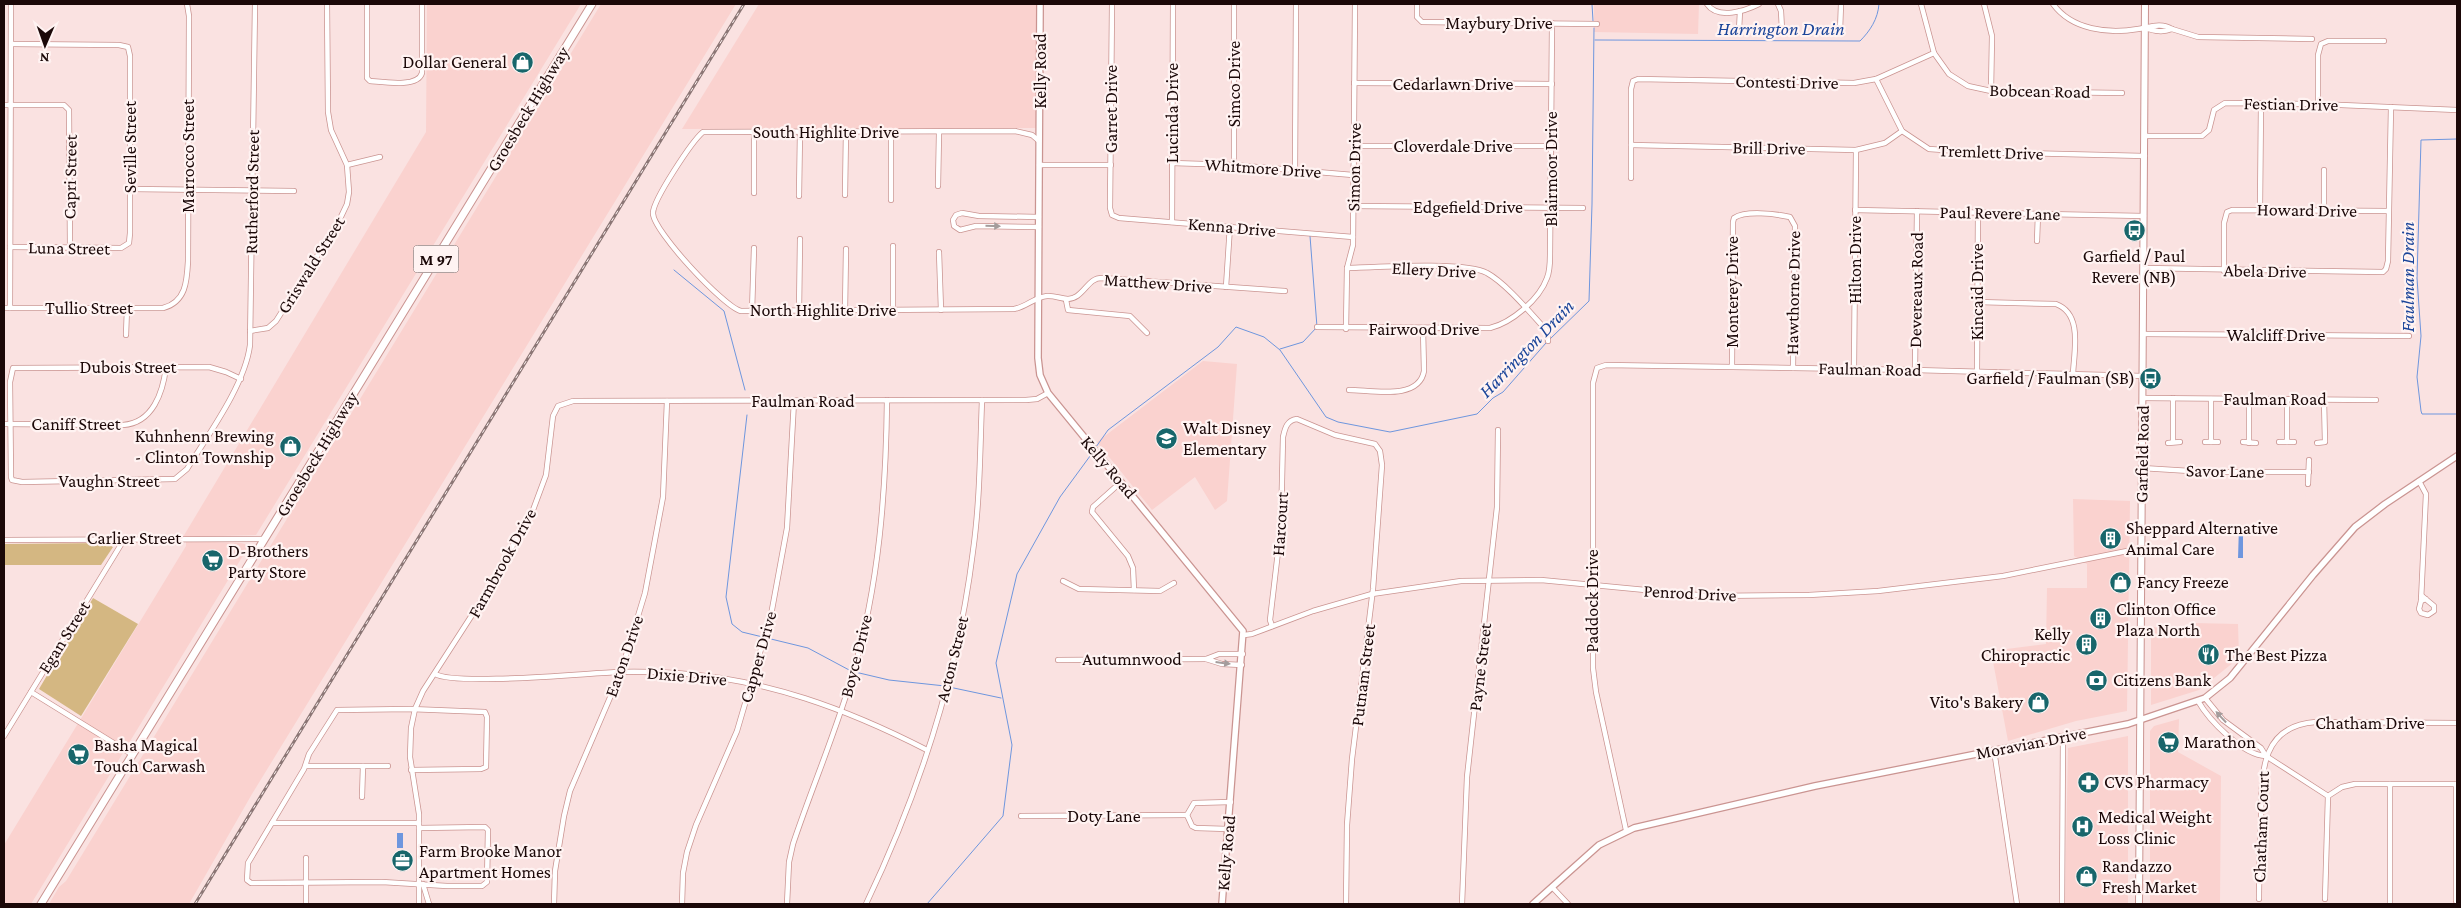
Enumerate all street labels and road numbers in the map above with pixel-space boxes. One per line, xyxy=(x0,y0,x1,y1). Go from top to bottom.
street label: Maybury Drive xyxy=(1445,13,1553,33)
street label: Kelly Road xyxy=(1030,33,1050,109)
street label: Simco Drive xyxy=(1224,41,1244,127)
street label: Groesbeck Highway xyxy=(483,42,574,175)
street label: Lucinda Drive xyxy=(1162,63,1182,163)
street label: Garret Drive xyxy=(1101,65,1121,153)
street label: Contesti Drive xyxy=(1735,71,1839,93)
street label: Cedarlawn Drive xyxy=(1393,74,1514,94)
street label: Bobcean Road xyxy=(1989,80,2091,102)
street label: Festian Drive xyxy=(2244,93,2339,115)
street label: Marrocco Street xyxy=(178,98,198,213)
street label: Seville Street xyxy=(120,100,140,193)
street label: Blairmoor Drive xyxy=(1541,111,1561,227)
street label: South Highlite Drive xyxy=(753,122,899,142)
street label: Simon Drive xyxy=(1343,122,1365,212)
street label: Rutherford Street xyxy=(241,129,263,254)
street label: Capri Street xyxy=(59,133,81,220)
street label: Cloverdale Drive xyxy=(1393,136,1513,156)
street label: Brill Drive xyxy=(1732,137,1806,159)
street label: Tremlett Drive xyxy=(1938,140,2044,164)
street label: Whitmore Drive xyxy=(1204,154,1322,182)
street label: Edgefield Drive xyxy=(1413,197,1523,217)
street label: Howard Drive xyxy=(2257,199,2357,221)
street label: Paul Revere Lane xyxy=(1940,202,2061,224)
street label: Griswald Street xyxy=(273,212,349,317)
street label: Kenna Drive xyxy=(1187,213,1277,241)
street label: Hilton Drive xyxy=(1845,216,1865,304)
street label: Hawthorne Drive xyxy=(1782,231,1804,355)
street label: Devereaux Road xyxy=(1905,231,1927,348)
street label: Monterey Drive xyxy=(1722,236,1742,348)
street label: Luna Street xyxy=(28,237,111,259)
street label: Kincaid Drive xyxy=(1967,243,1987,341)
road number: M 97 xyxy=(414,245,458,272)
street label: Ellery Drive xyxy=(1391,258,1477,282)
street label: Abela Drive xyxy=(2223,260,2307,282)
street label: Matthew Drive xyxy=(1103,269,1213,297)
street label: Tullio Street xyxy=(45,298,134,318)
street label: North Highlite Drive xyxy=(750,300,896,320)
street label: Fairwood Drive xyxy=(1369,319,1480,339)
street label: Walcliff Drive xyxy=(2227,325,2325,345)
street label: Dubois Street xyxy=(79,357,178,377)
street label: Faulman Road xyxy=(1818,358,1922,380)
street label: Groesbeck Highway xyxy=(272,387,363,520)
street label: Faulman Road xyxy=(2223,389,2327,409)
street label: Faulman Road xyxy=(751,391,855,411)
street label: Garfield Road xyxy=(2131,404,2153,503)
street label: Caniff Street xyxy=(31,414,122,434)
street label: Kelly Road xyxy=(1077,432,1141,503)
street label: Savor Lane xyxy=(2186,460,2264,482)
street label: Vaughn Street xyxy=(59,471,160,491)
street label: Harcourt xyxy=(1268,490,1292,557)
street label: Farmbrook Drive xyxy=(464,505,540,621)
street label: Carlier Street xyxy=(87,528,182,548)
street label: Paddock Drive xyxy=(1582,549,1602,653)
street label: Penrod Drive xyxy=(1643,581,1737,605)
street label: Egan Street xyxy=(34,596,95,677)
street label: Capper Drive xyxy=(735,609,781,705)
street label: Eaton Drive xyxy=(601,612,647,699)
street label: Boyce Drive xyxy=(836,612,876,700)
street label: Acton Street xyxy=(932,613,973,704)
street label: Payne Street xyxy=(1465,621,1495,712)
street label: Putnam Street xyxy=(1347,622,1379,727)
street label: Autumnwood xyxy=(1082,649,1182,669)
street label: Dixie Drive xyxy=(646,663,728,689)
street label: Chatham Drive xyxy=(2315,713,2425,733)
street label: Moravian Drive xyxy=(1974,723,2088,763)
street label: Chatham Court xyxy=(2249,770,2273,883)
street label: Doty Lane xyxy=(1067,806,1141,826)
street label: Kelly Road xyxy=(1213,814,1239,892)

